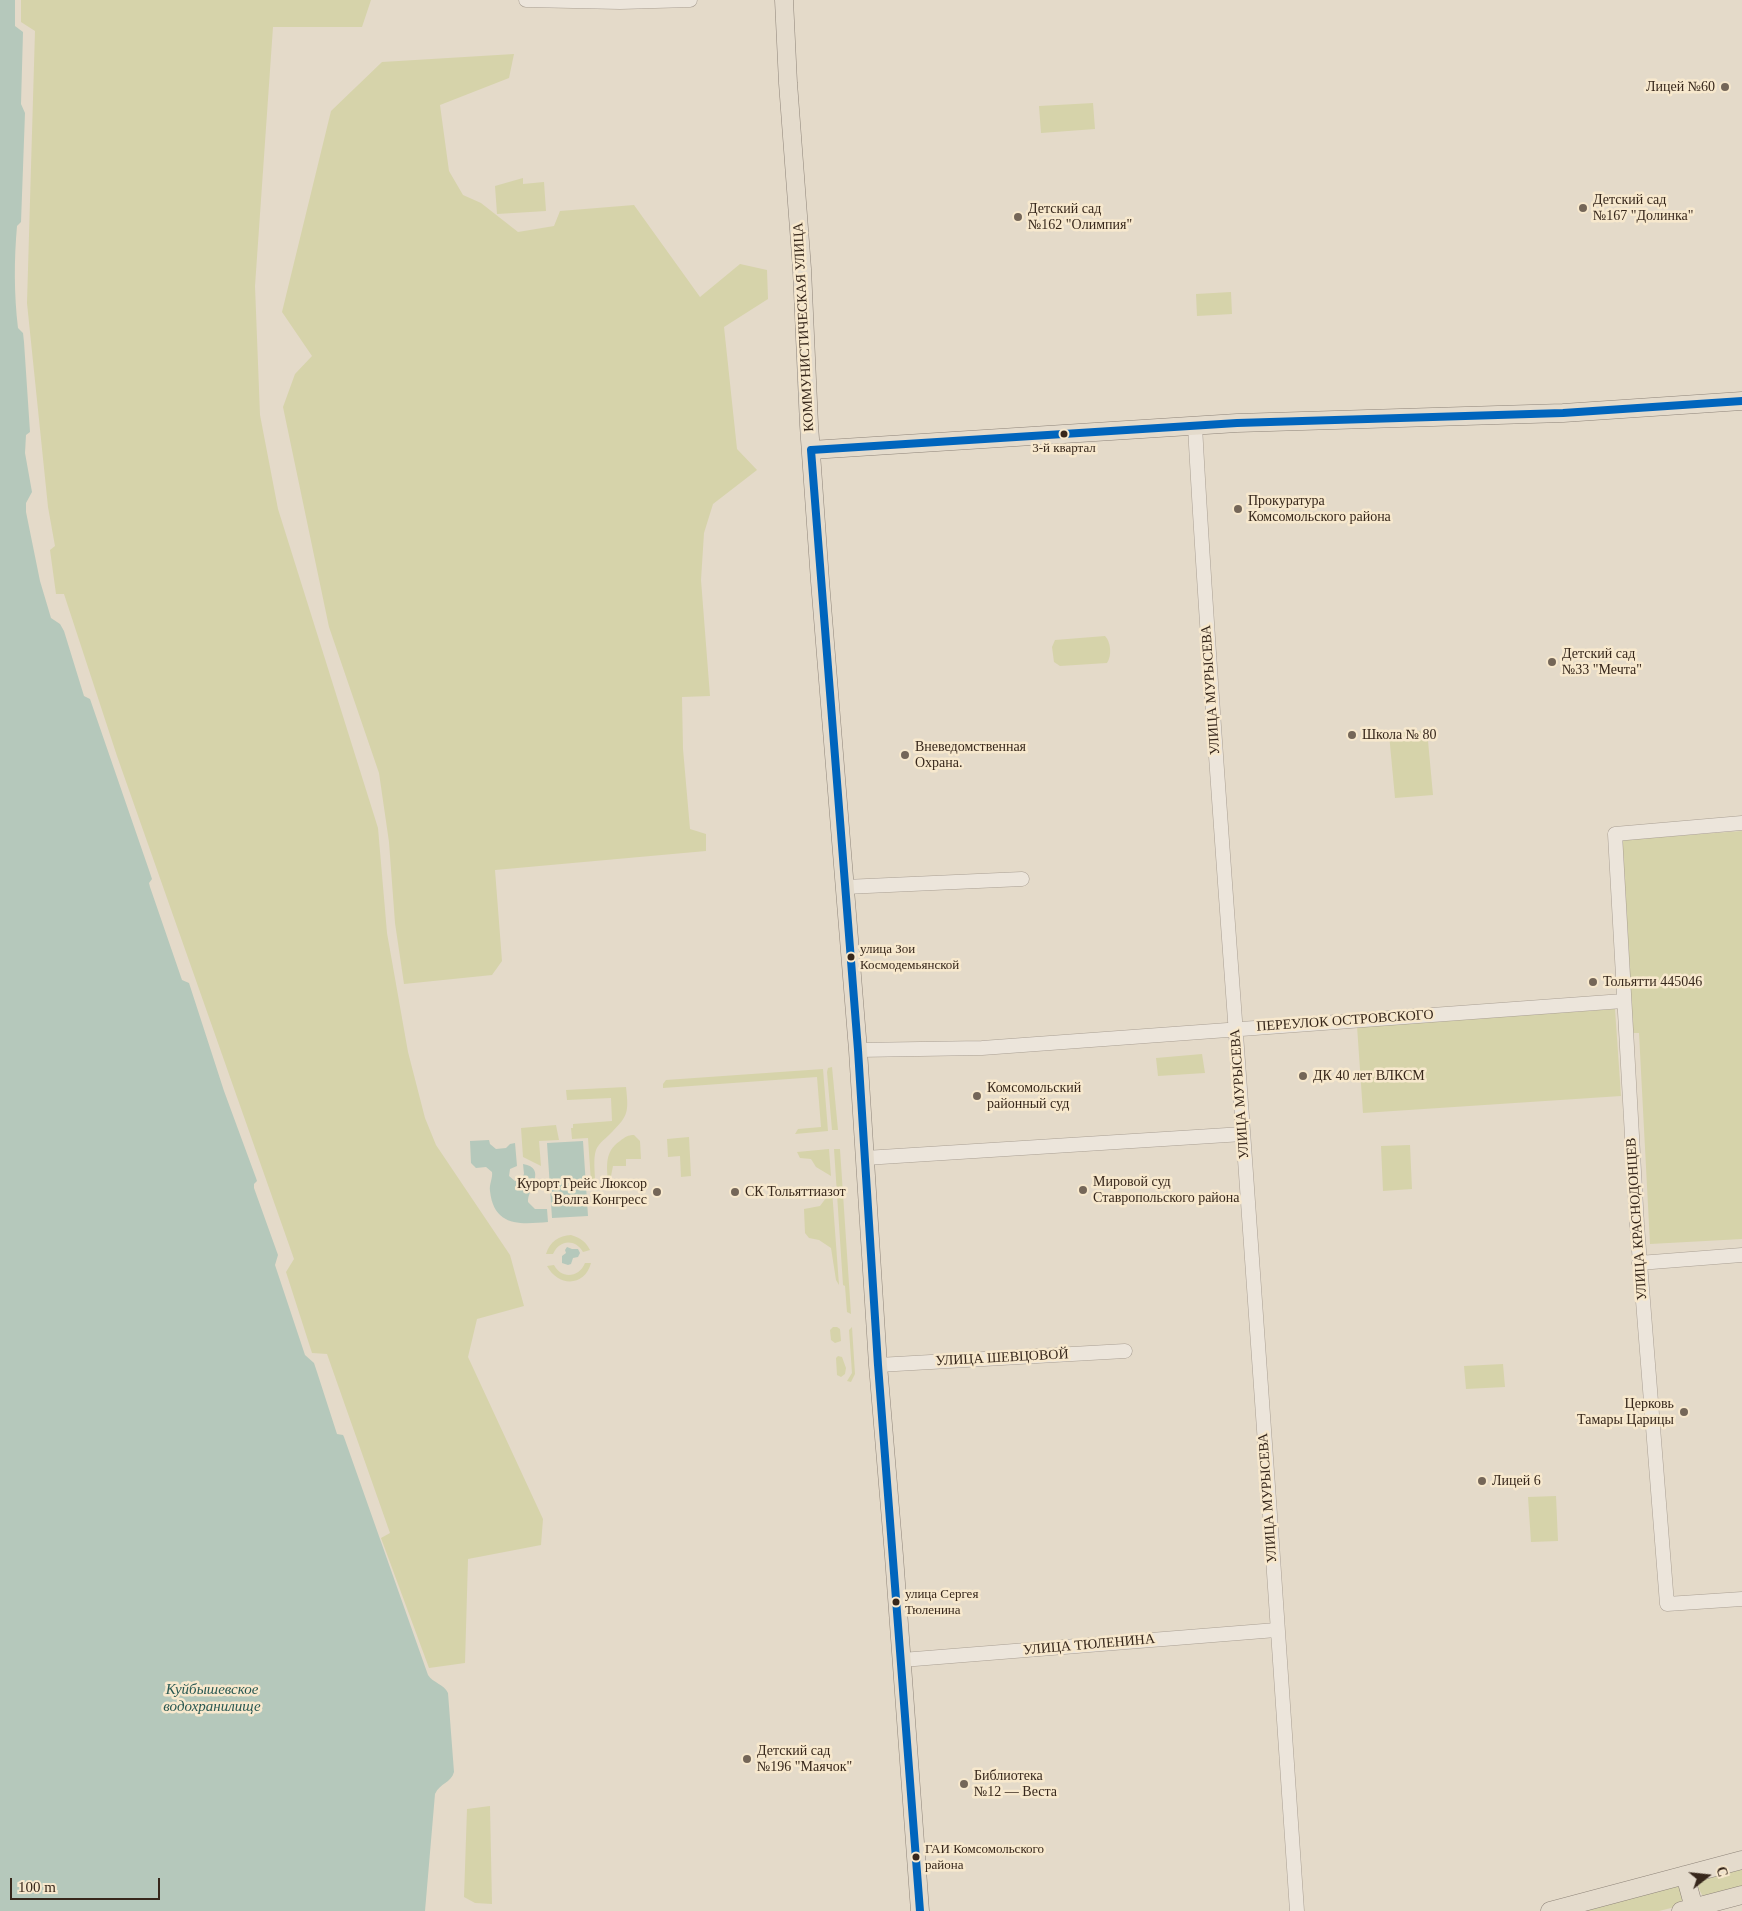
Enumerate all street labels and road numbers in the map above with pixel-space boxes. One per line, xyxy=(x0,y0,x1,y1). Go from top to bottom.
street label: КОММУНИСТИЧЕСКАЯ УЛИЦА xyxy=(790,222,818,432)
street label: УЛИЦА МУРЫСЕВА xyxy=(1198,624,1224,756)
street label: ПЕРЕУЛОК ОСТРОВСКОГО xyxy=(1256,1006,1434,1036)
street label: УЛИЦА МУРЫСЕВА xyxy=(1227,1028,1253,1160)
street label: УЛИЦА КРАСНОДОНЦЕВ xyxy=(1623,1137,1651,1301)
street label: УЛИЦА ШЕВЦОВОЙ xyxy=(935,1346,1069,1370)
street label: УЛИЦА МУРЫСЕВА xyxy=(1255,1432,1281,1564)
street label: УЛИЦА ТЮЛЕНИНА xyxy=(1022,1631,1156,1659)

